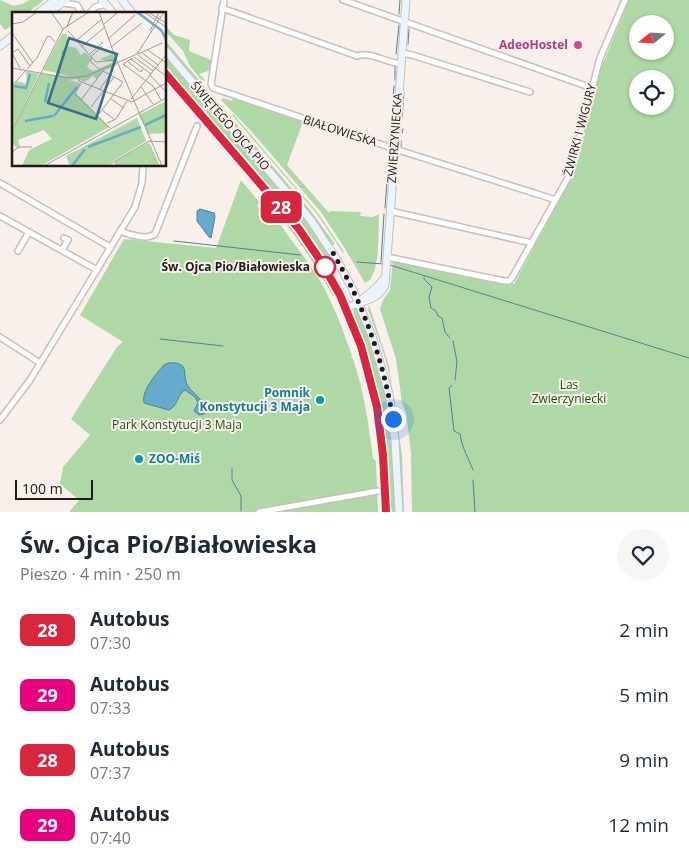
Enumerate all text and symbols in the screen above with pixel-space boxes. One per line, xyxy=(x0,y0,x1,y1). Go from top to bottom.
inset map xyxy=(12,12,166,166)
north arrow xyxy=(629,15,674,60)
map controls xyxy=(629,15,674,115)
place label: AdeoHostel xyxy=(499,36,568,53)
marker: AdeoHostel xyxy=(572,39,584,51)
button: locate xyxy=(629,70,674,115)
street label: ŚWIĘTEGO OJCA PIO xyxy=(187,78,274,174)
street label: ŻWIRKI I WIGURY xyxy=(559,82,600,178)
street label: ZWIERZYNIECKA xyxy=(383,92,406,184)
street label: BIAŁOWIESKA xyxy=(301,111,380,151)
line badge: 28 xyxy=(258,191,304,223)
text: 28 xyxy=(271,195,291,219)
marker: Św. Ojca Pio/Białowieska xyxy=(314,256,336,278)
place label: Św. Ojca Pio/Białowieska xyxy=(162,258,310,275)
park label: Las Zwierzyniecki xyxy=(532,376,606,407)
place label: Pomnik Konstytucji 3 Maja xyxy=(200,384,311,415)
marker: Pomnik Konstytucji 3 Maja xyxy=(314,394,326,406)
your location xyxy=(381,407,406,432)
park label: Park Konstytucji 3 Maja xyxy=(112,416,242,433)
place label: ZOO-Miś xyxy=(149,450,200,467)
marker: ZOO-Miś xyxy=(133,453,145,465)
scale bar xyxy=(15,477,92,500)
text: 100 m xyxy=(22,479,63,498)
text: Św. Ojca Pio/Białowieska xyxy=(20,527,317,560)
button: heart xyxy=(617,529,669,581)
text: Pieszo · 4 min · 250 m xyxy=(20,563,181,585)
text: Autobus xyxy=(90,606,170,632)
text: 2 min xyxy=(619,617,669,643)
text: 28 xyxy=(37,618,58,642)
text: 07:30 xyxy=(90,632,131,654)
text: Autobus xyxy=(90,671,170,697)
text: 5 min xyxy=(619,682,669,708)
text: 29 xyxy=(37,683,58,707)
text: 07:33 xyxy=(90,697,131,719)
text: Autobus xyxy=(90,736,170,762)
text: 9 min xyxy=(619,747,669,773)
text: 28 xyxy=(37,748,58,772)
text: 07:37 xyxy=(90,762,131,784)
text: Autobus xyxy=(90,801,170,827)
text: 12 min xyxy=(608,812,669,838)
text: 29 xyxy=(37,813,58,837)
text: 07:40 xyxy=(90,827,131,849)

